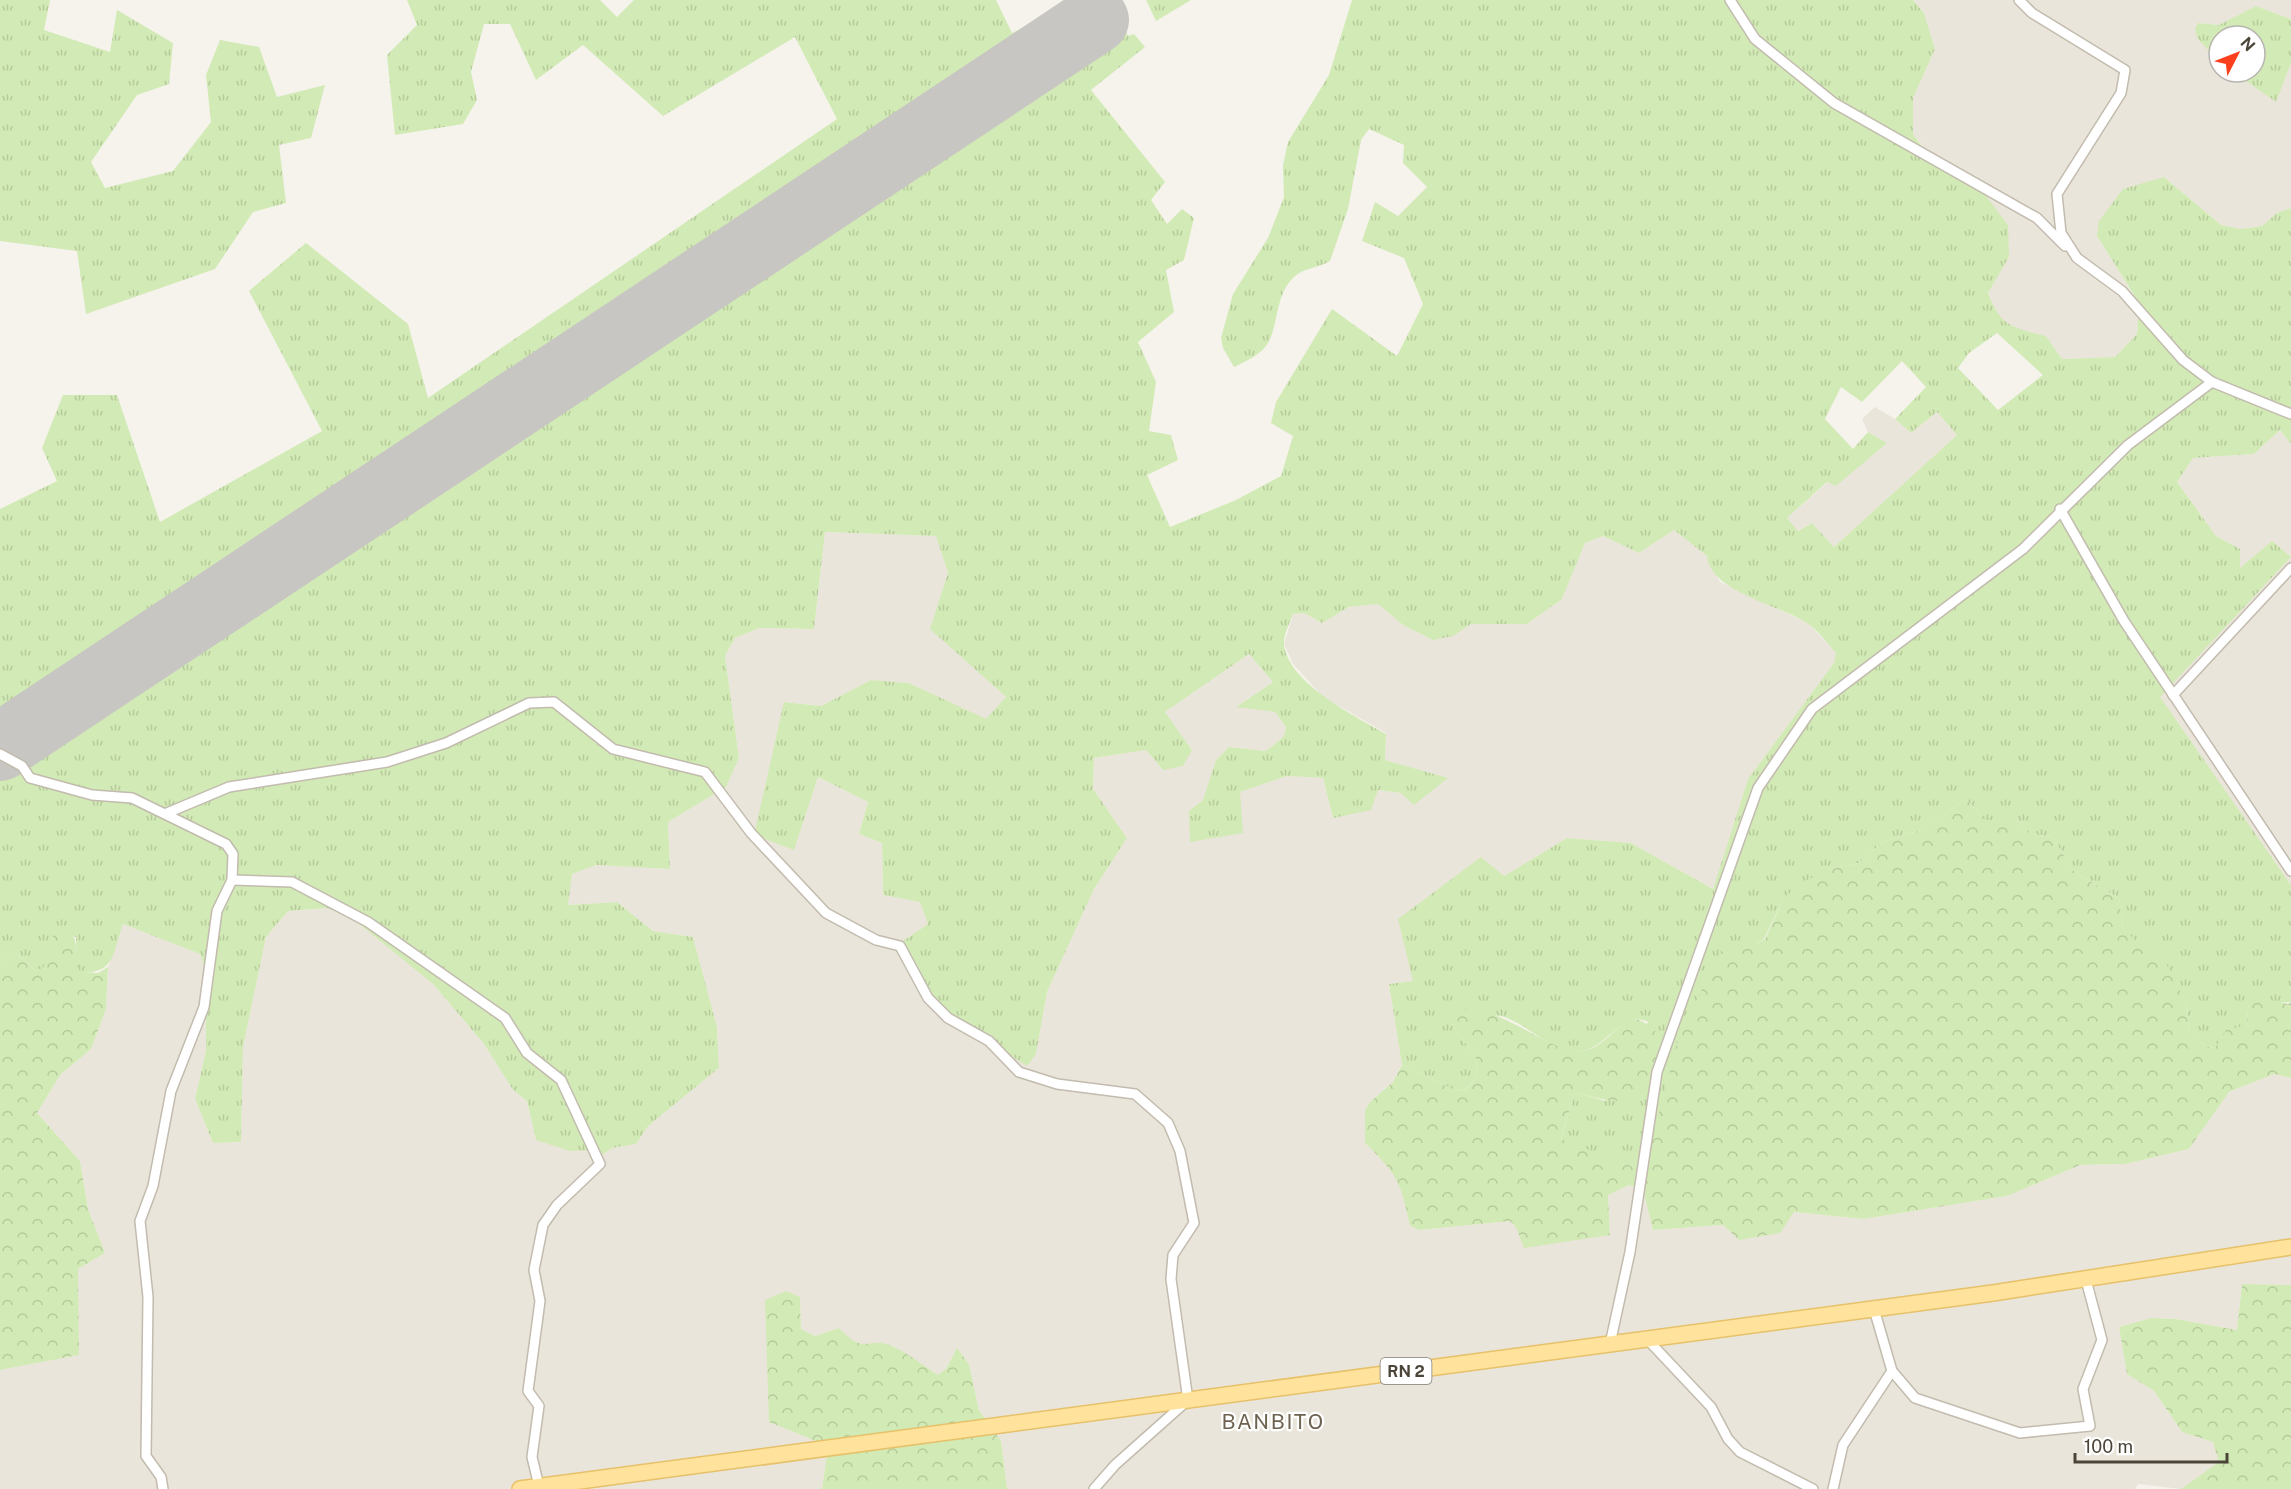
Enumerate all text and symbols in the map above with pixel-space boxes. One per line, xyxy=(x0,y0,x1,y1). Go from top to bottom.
north arrow xyxy=(2207,24,2267,84)
text: N xyxy=(2237,33,2259,55)
road number: RN 2 xyxy=(1380,1358,1432,1384)
district label: BANBITO xyxy=(1221,1409,1325,1434)
scale bar xyxy=(2075,1426,2226,1464)
text: 100 m xyxy=(2084,1436,2133,1457)

